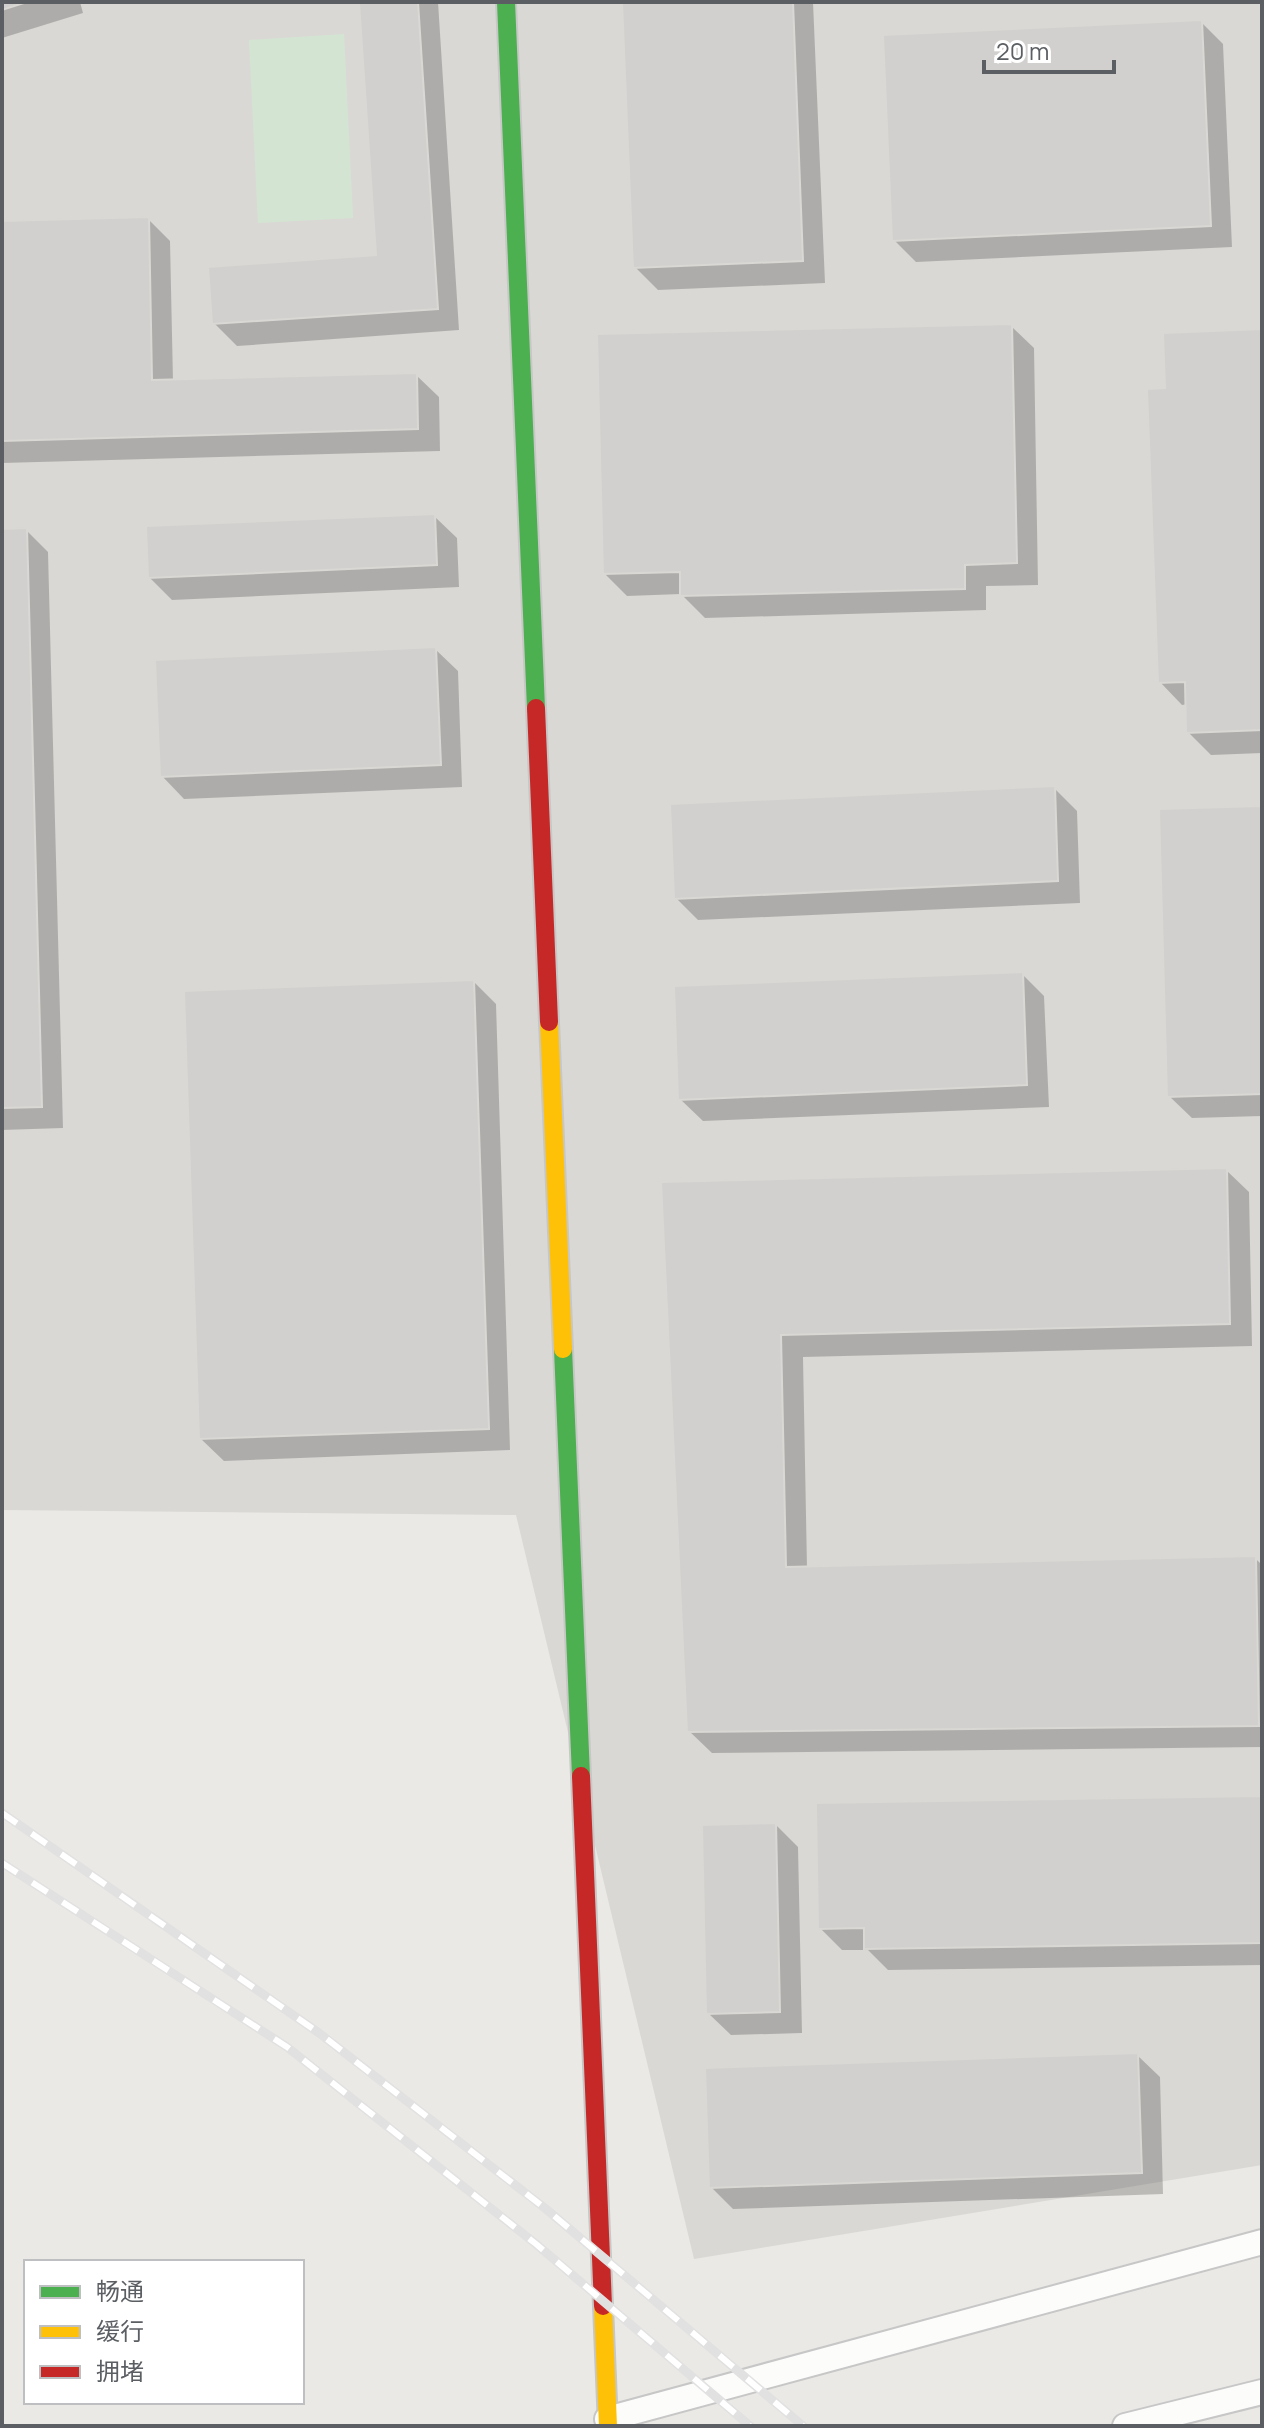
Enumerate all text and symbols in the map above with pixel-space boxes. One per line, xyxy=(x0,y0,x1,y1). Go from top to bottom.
scale bar xyxy=(984,24,1114,74)
text: 20 m xyxy=(996,34,1049,67)
legend xyxy=(24,2260,304,2404)
text: 畅通 xyxy=(96,2274,144,2307)
text: 缓行 xyxy=(96,2314,144,2347)
text: 拥堵 xyxy=(96,2354,144,2387)

